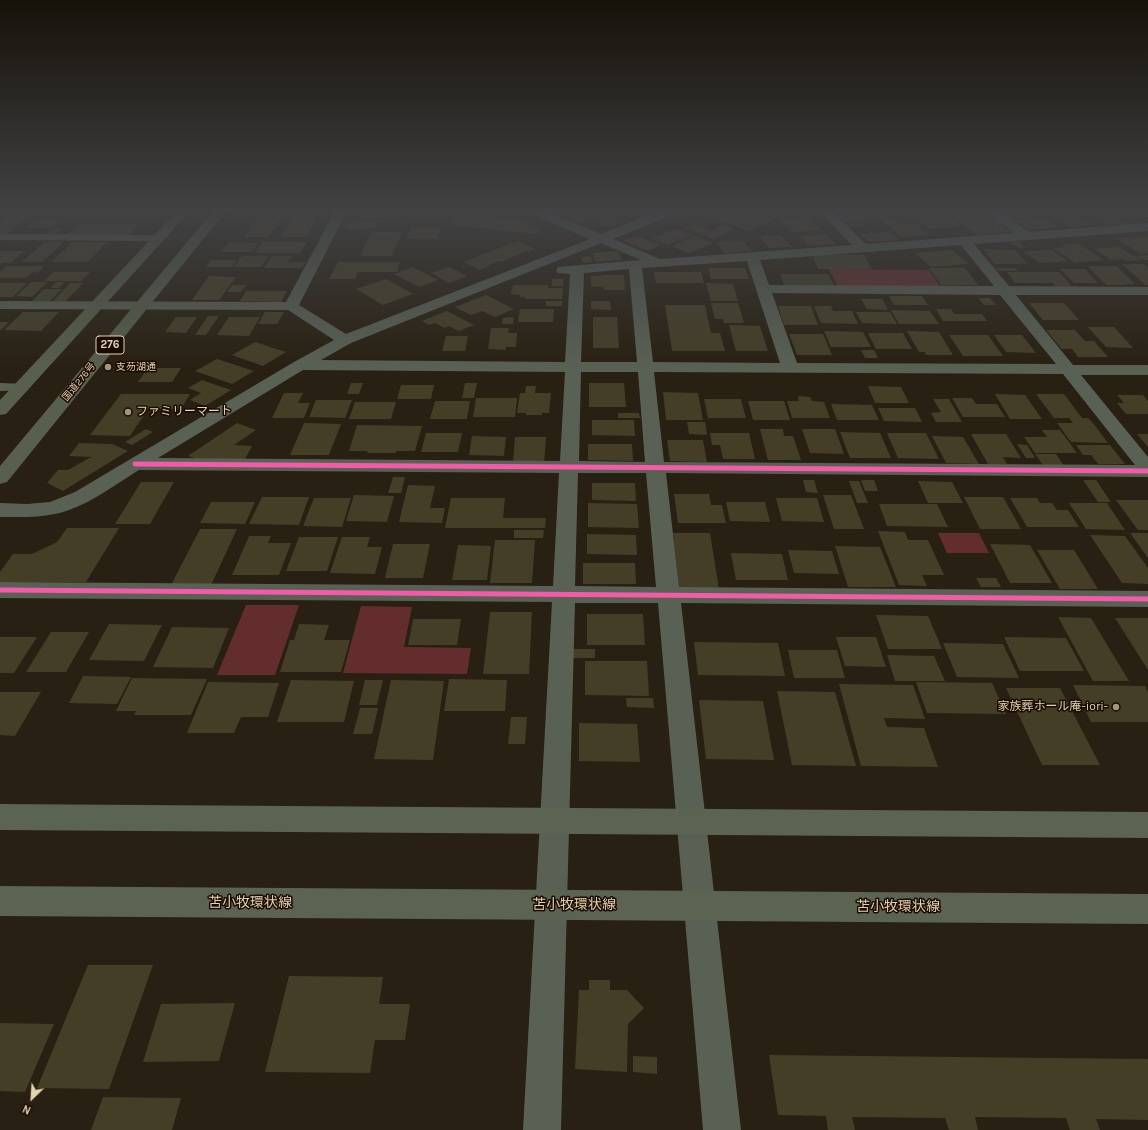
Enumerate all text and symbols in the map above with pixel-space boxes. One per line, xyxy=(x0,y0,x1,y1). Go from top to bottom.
road number: 276 xyxy=(96,336,124,354)
street label: 国道276号 xyxy=(60,360,98,404)
place label: 支芴湖通 xyxy=(116,361,156,373)
marker: 支芴湖通 xyxy=(103,362,113,372)
place label: ファミリーマート xyxy=(136,405,232,419)
marker: ファミリーマート xyxy=(123,407,133,417)
place label: 家族葬ホール庵-iori- xyxy=(998,700,1108,714)
marker: 家族葬ホール庵-iori- xyxy=(1111,702,1121,712)
street label: 苫小牧環状線 xyxy=(208,895,292,911)
street label: 苫小牧環状線 xyxy=(532,897,616,913)
street label: 苫小牧環状線 xyxy=(856,899,940,915)
north arrow xyxy=(12,1078,52,1118)
text: N xyxy=(20,1102,33,1117)

